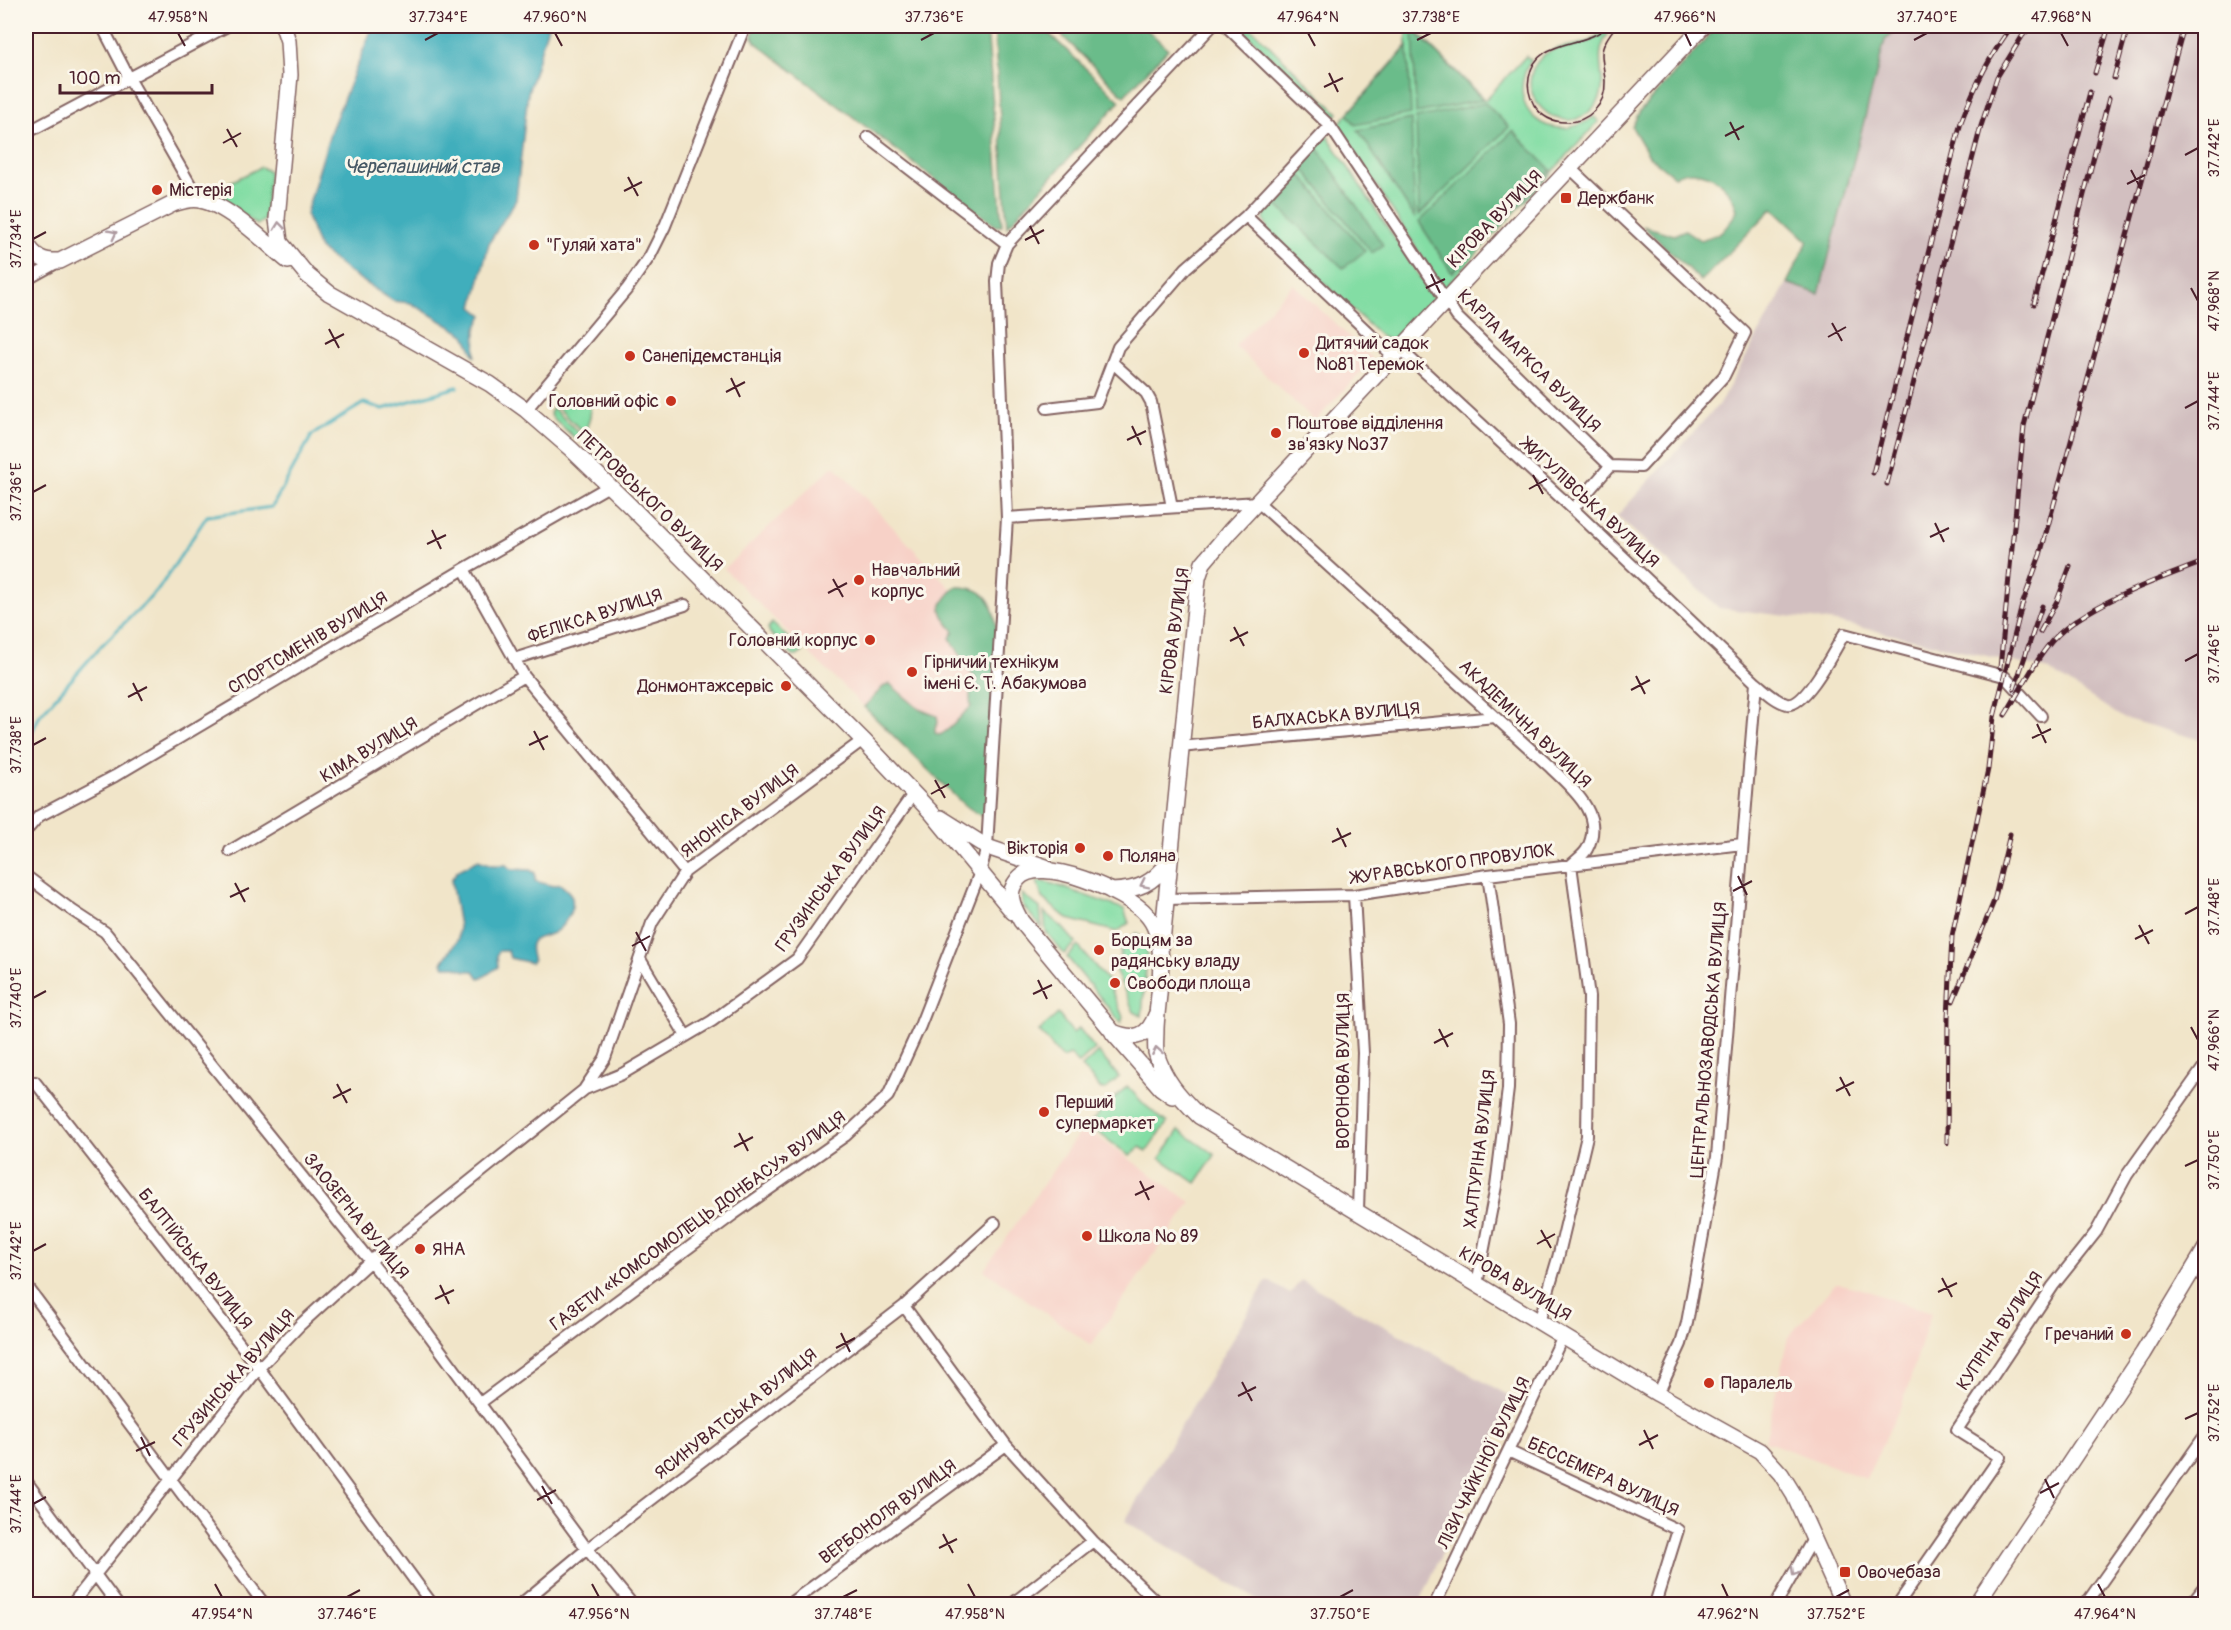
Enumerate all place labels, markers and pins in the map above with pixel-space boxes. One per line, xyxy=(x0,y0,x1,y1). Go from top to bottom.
place label: Містерія xyxy=(169,179,232,202)
marker: Містерія xyxy=(150,183,164,197)
place label: Держбанк xyxy=(1577,187,1655,210)
marker: Держбанк xyxy=(1559,191,1573,205)
place label: "Гуляй хата" xyxy=(546,234,642,257)
marker: "Гуляй хата" xyxy=(527,238,541,252)
place label: Дитячий садок №81 Теремок xyxy=(1315,332,1429,376)
place label: Санепідемстанція xyxy=(642,345,781,368)
marker: Дитячий садок №81 Теремок xyxy=(1297,346,1311,360)
marker: Санепідемстанція xyxy=(623,349,637,363)
place label: Головний офіс xyxy=(548,390,659,413)
marker: Головний офіс xyxy=(664,394,678,408)
place label: Поштове відділення зв'язку №37 xyxy=(1288,412,1443,456)
marker: Поштове відділення зв'язку №37 xyxy=(1269,426,1283,440)
place label: Навчальний корпус xyxy=(871,559,960,603)
marker: Навчальний корпус xyxy=(852,573,866,587)
place label: Головний корпус xyxy=(729,629,858,652)
marker: Головний корпус xyxy=(863,633,877,647)
place label: Гірничий технікум імені Є. Т. Абакумова xyxy=(924,651,1087,695)
marker: Гірничий технікум імені Є. Т. Абакумова xyxy=(905,665,919,679)
place label: Донмонтажсервіс xyxy=(636,675,774,698)
marker: Донмонтажсервіс xyxy=(779,679,793,693)
place label: Вікторія xyxy=(1006,837,1068,860)
marker: Вікторія xyxy=(1073,841,1087,855)
place label: Поляна xyxy=(1120,845,1176,868)
marker: Поляна xyxy=(1101,849,1115,863)
place label: Борцям за радянську владу xyxy=(1111,929,1240,973)
marker: Борцям за радянську владу xyxy=(1092,943,1106,957)
place label: Свободи площа xyxy=(1127,972,1251,995)
marker: Свободи площа xyxy=(1108,976,1122,990)
place label: Перший супермаркет xyxy=(1056,1091,1155,1135)
marker: Перший супермаркет xyxy=(1037,1105,1051,1119)
place label: Школа № 89 xyxy=(1099,1225,1199,1248)
marker: Школа № 89 xyxy=(1080,1229,1094,1243)
place label: ЯНА xyxy=(432,1238,466,1261)
marker: ЯНА xyxy=(413,1242,427,1256)
place label: Гречаний xyxy=(2045,1323,2114,1346)
marker: Гречаний xyxy=(2119,1327,2133,1341)
place label: Паралель xyxy=(1721,1372,1793,1395)
marker: Паралель xyxy=(1702,1376,1716,1390)
place label: Овочебаза xyxy=(1857,1561,1941,1584)
marker: Овочебаза xyxy=(1838,1565,1852,1579)

